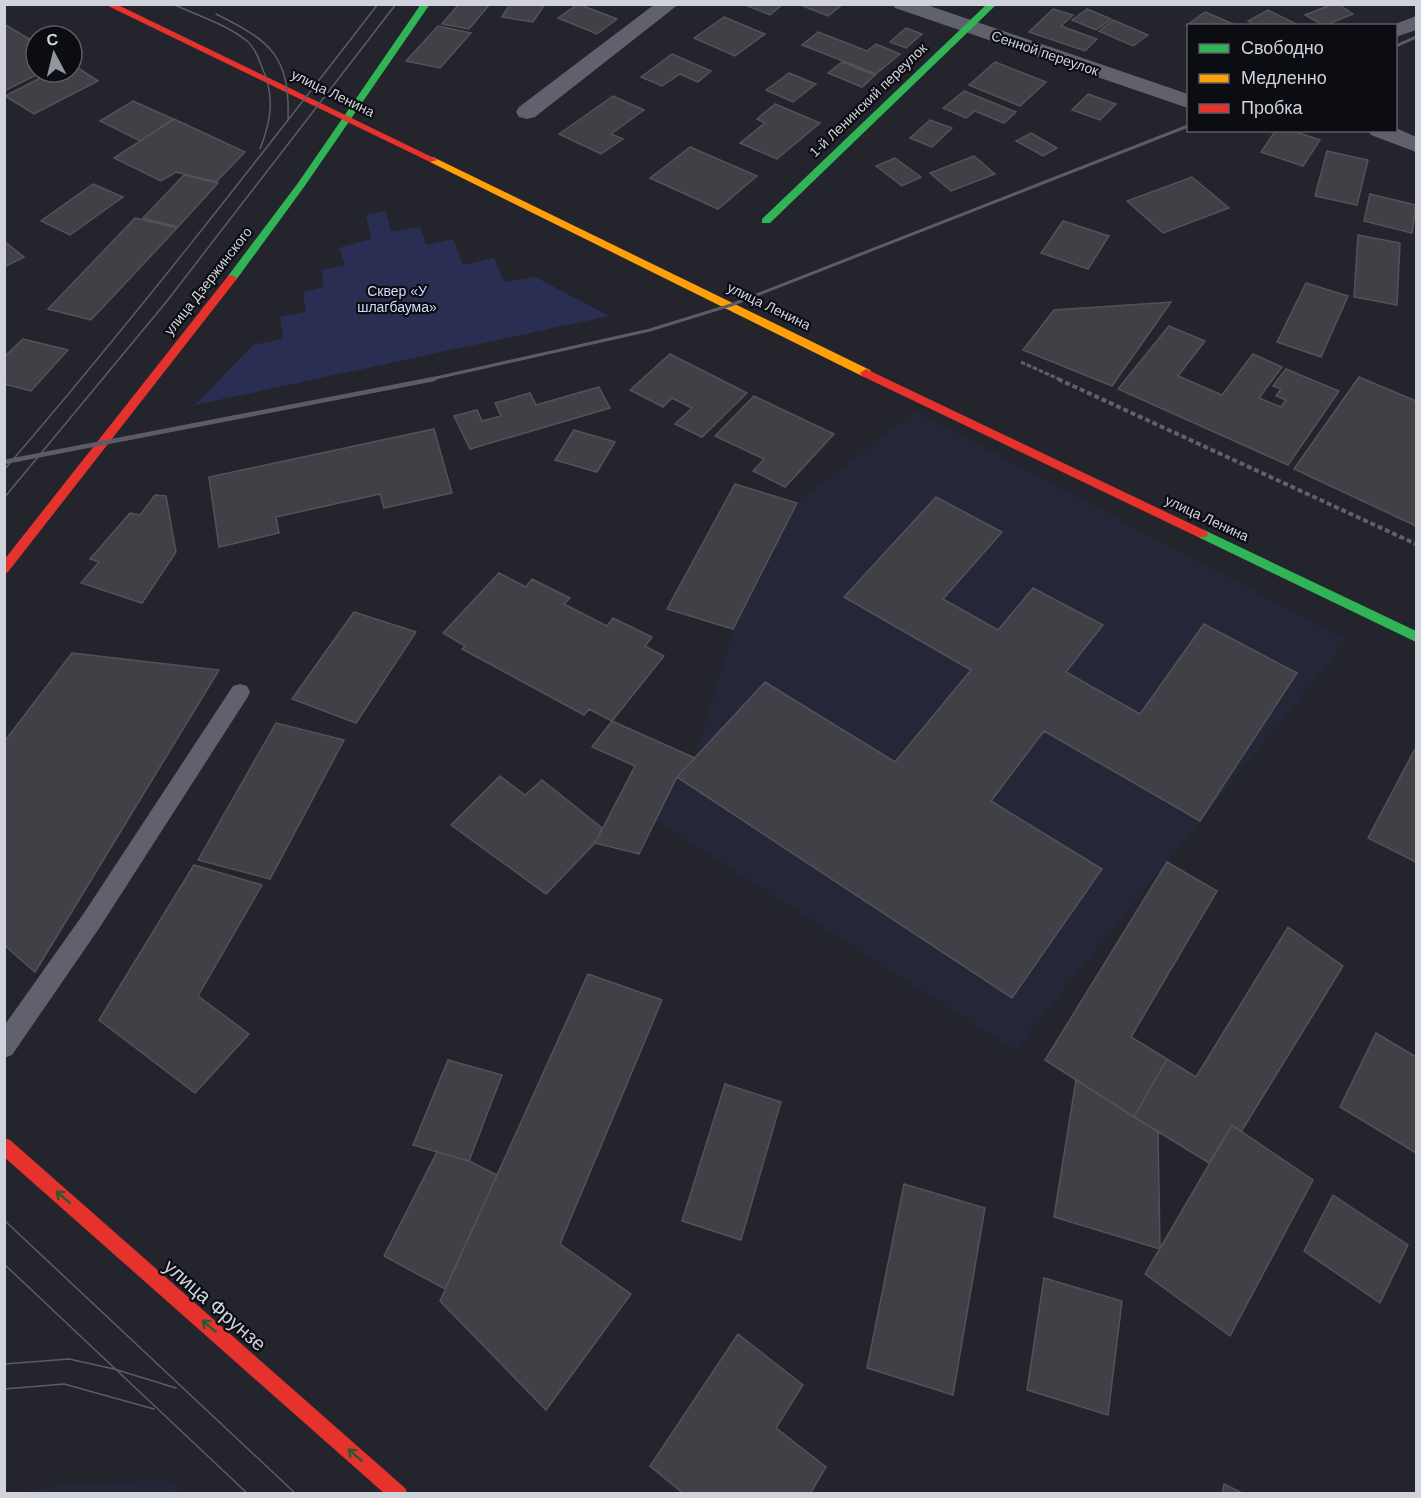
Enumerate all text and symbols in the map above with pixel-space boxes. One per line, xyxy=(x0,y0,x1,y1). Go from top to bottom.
north arrow xyxy=(24,24,84,84)
legend xyxy=(1187,24,1397,132)
street label: Сенной переулок xyxy=(989,27,1102,79)
text: С xyxy=(45,30,59,49)
text: Свободно xyxy=(1241,38,1324,58)
street label: 1-й Ленинский переулок xyxy=(806,39,931,160)
street label: улица Ленина xyxy=(289,66,377,120)
text: Медленно xyxy=(1241,68,1327,88)
text: Пробка xyxy=(1241,98,1304,118)
street label: улица Дзержинского xyxy=(161,224,255,338)
street label: улица Ленина xyxy=(725,279,813,333)
park label: Сквер «У шлагбаума» xyxy=(357,283,437,315)
street label: улица Ленина xyxy=(1163,492,1252,544)
one-way arrow xyxy=(56,1190,71,1204)
street label: улица Фрунзе xyxy=(160,1255,270,1355)
one-way arrow xyxy=(202,1319,217,1333)
one-way arrow xyxy=(348,1448,363,1462)

